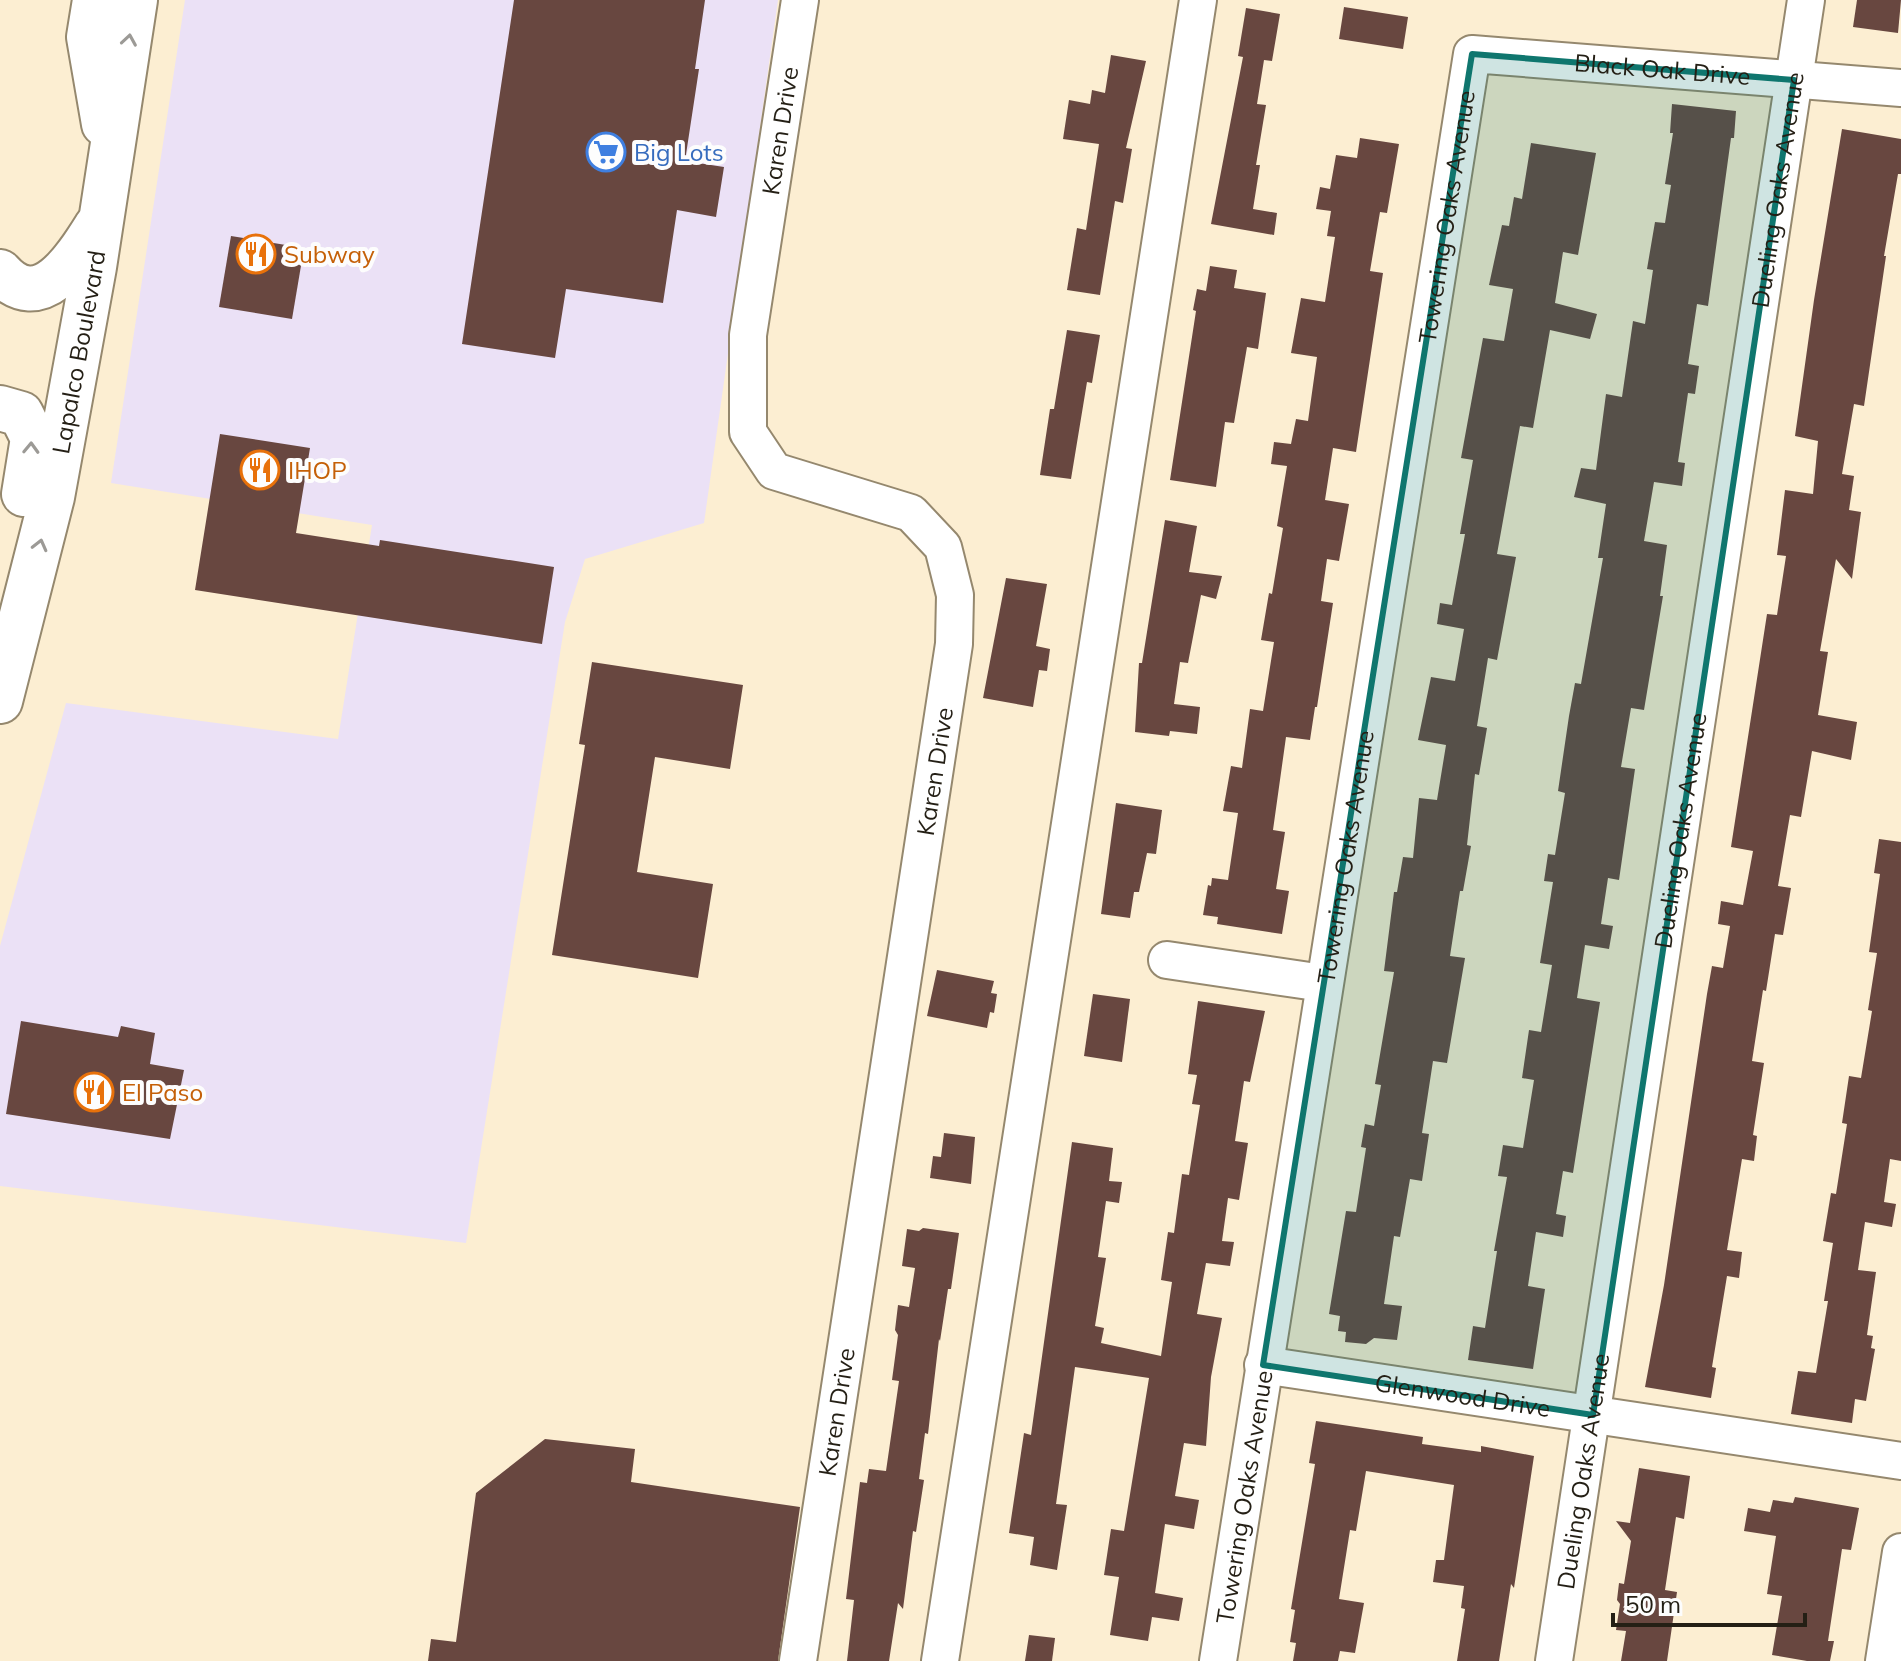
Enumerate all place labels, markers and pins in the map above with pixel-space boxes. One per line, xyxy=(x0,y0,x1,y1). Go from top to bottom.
supermarket icon: Big Lots xyxy=(585,131,627,173)
place label: Big Lots xyxy=(634,137,724,167)
restaurant icon: Subway xyxy=(235,233,277,275)
place label: Subway xyxy=(284,239,375,269)
restaurant icon: IHOP xyxy=(239,449,281,491)
place label: IHOP xyxy=(288,455,347,485)
restaurant icon: El Paso xyxy=(73,1071,115,1113)
place label: El Paso xyxy=(122,1077,203,1107)

